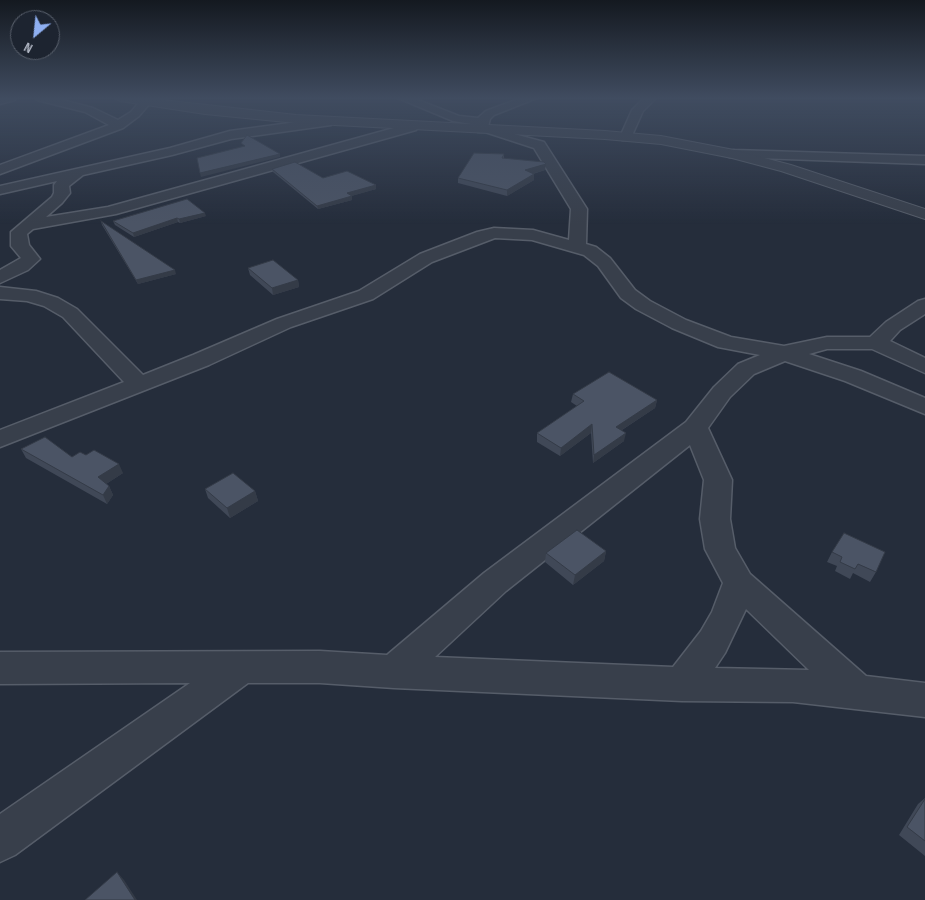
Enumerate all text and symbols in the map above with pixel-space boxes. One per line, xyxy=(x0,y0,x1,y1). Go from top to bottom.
north arrow xyxy=(10,10,60,60)
text: N xyxy=(21,39,35,57)

